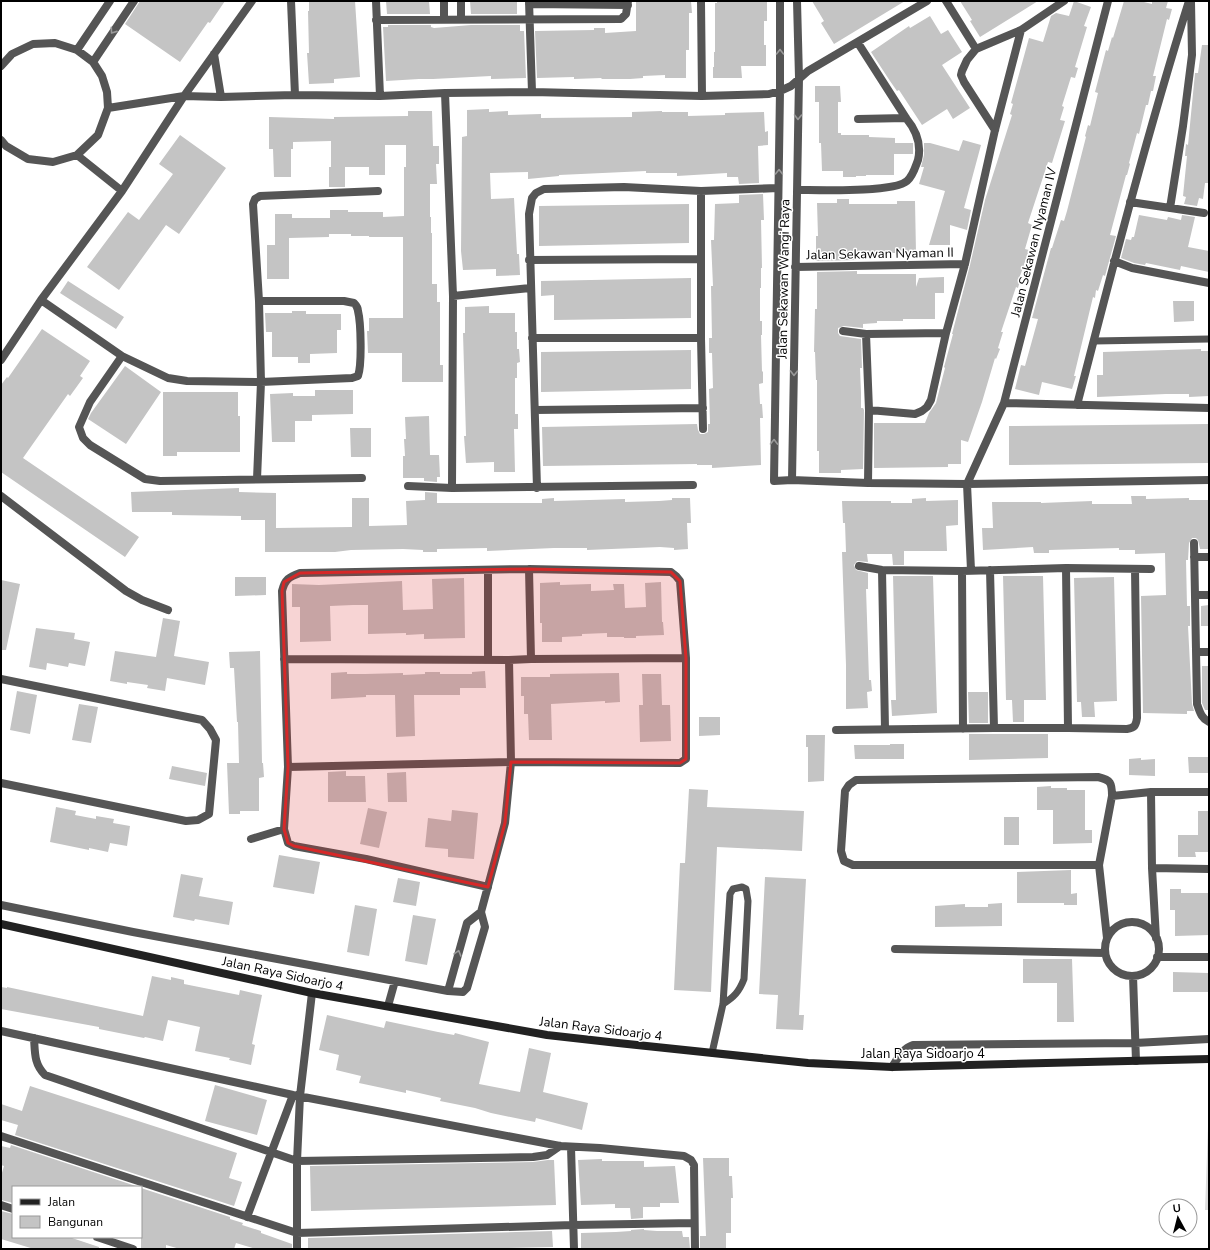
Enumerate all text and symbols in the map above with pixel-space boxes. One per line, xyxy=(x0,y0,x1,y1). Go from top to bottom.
one-way arrow xyxy=(111,27,118,34)
one-way arrow xyxy=(776,49,784,55)
one-way arrow xyxy=(794,114,802,120)
street label: Jalan Sekawan Nyaman IV xyxy=(1006,166,1061,320)
one-way arrow xyxy=(775,169,783,175)
street label: Jalan Sekawan Wangi Raya xyxy=(774,199,794,360)
street label: Jalan Sekawan Nyaman II xyxy=(805,244,954,264)
one-way arrow xyxy=(790,370,798,376)
one-way arrow xyxy=(770,439,778,445)
one-way arrow xyxy=(453,950,462,957)
street label: Jalan Raya Sidoarjo 4 xyxy=(219,952,345,996)
street label: Jalan Raya Sidoarjo 4 xyxy=(537,1012,664,1045)
street label: Jalan Raya Sidoarjo 4 xyxy=(860,1045,985,1063)
legend xyxy=(12,1186,142,1238)
text: Jalan xyxy=(47,1194,75,1210)
north arrow xyxy=(1158,1198,1198,1238)
text: U xyxy=(1172,1201,1182,1217)
text: Bangunan xyxy=(48,1214,103,1230)

